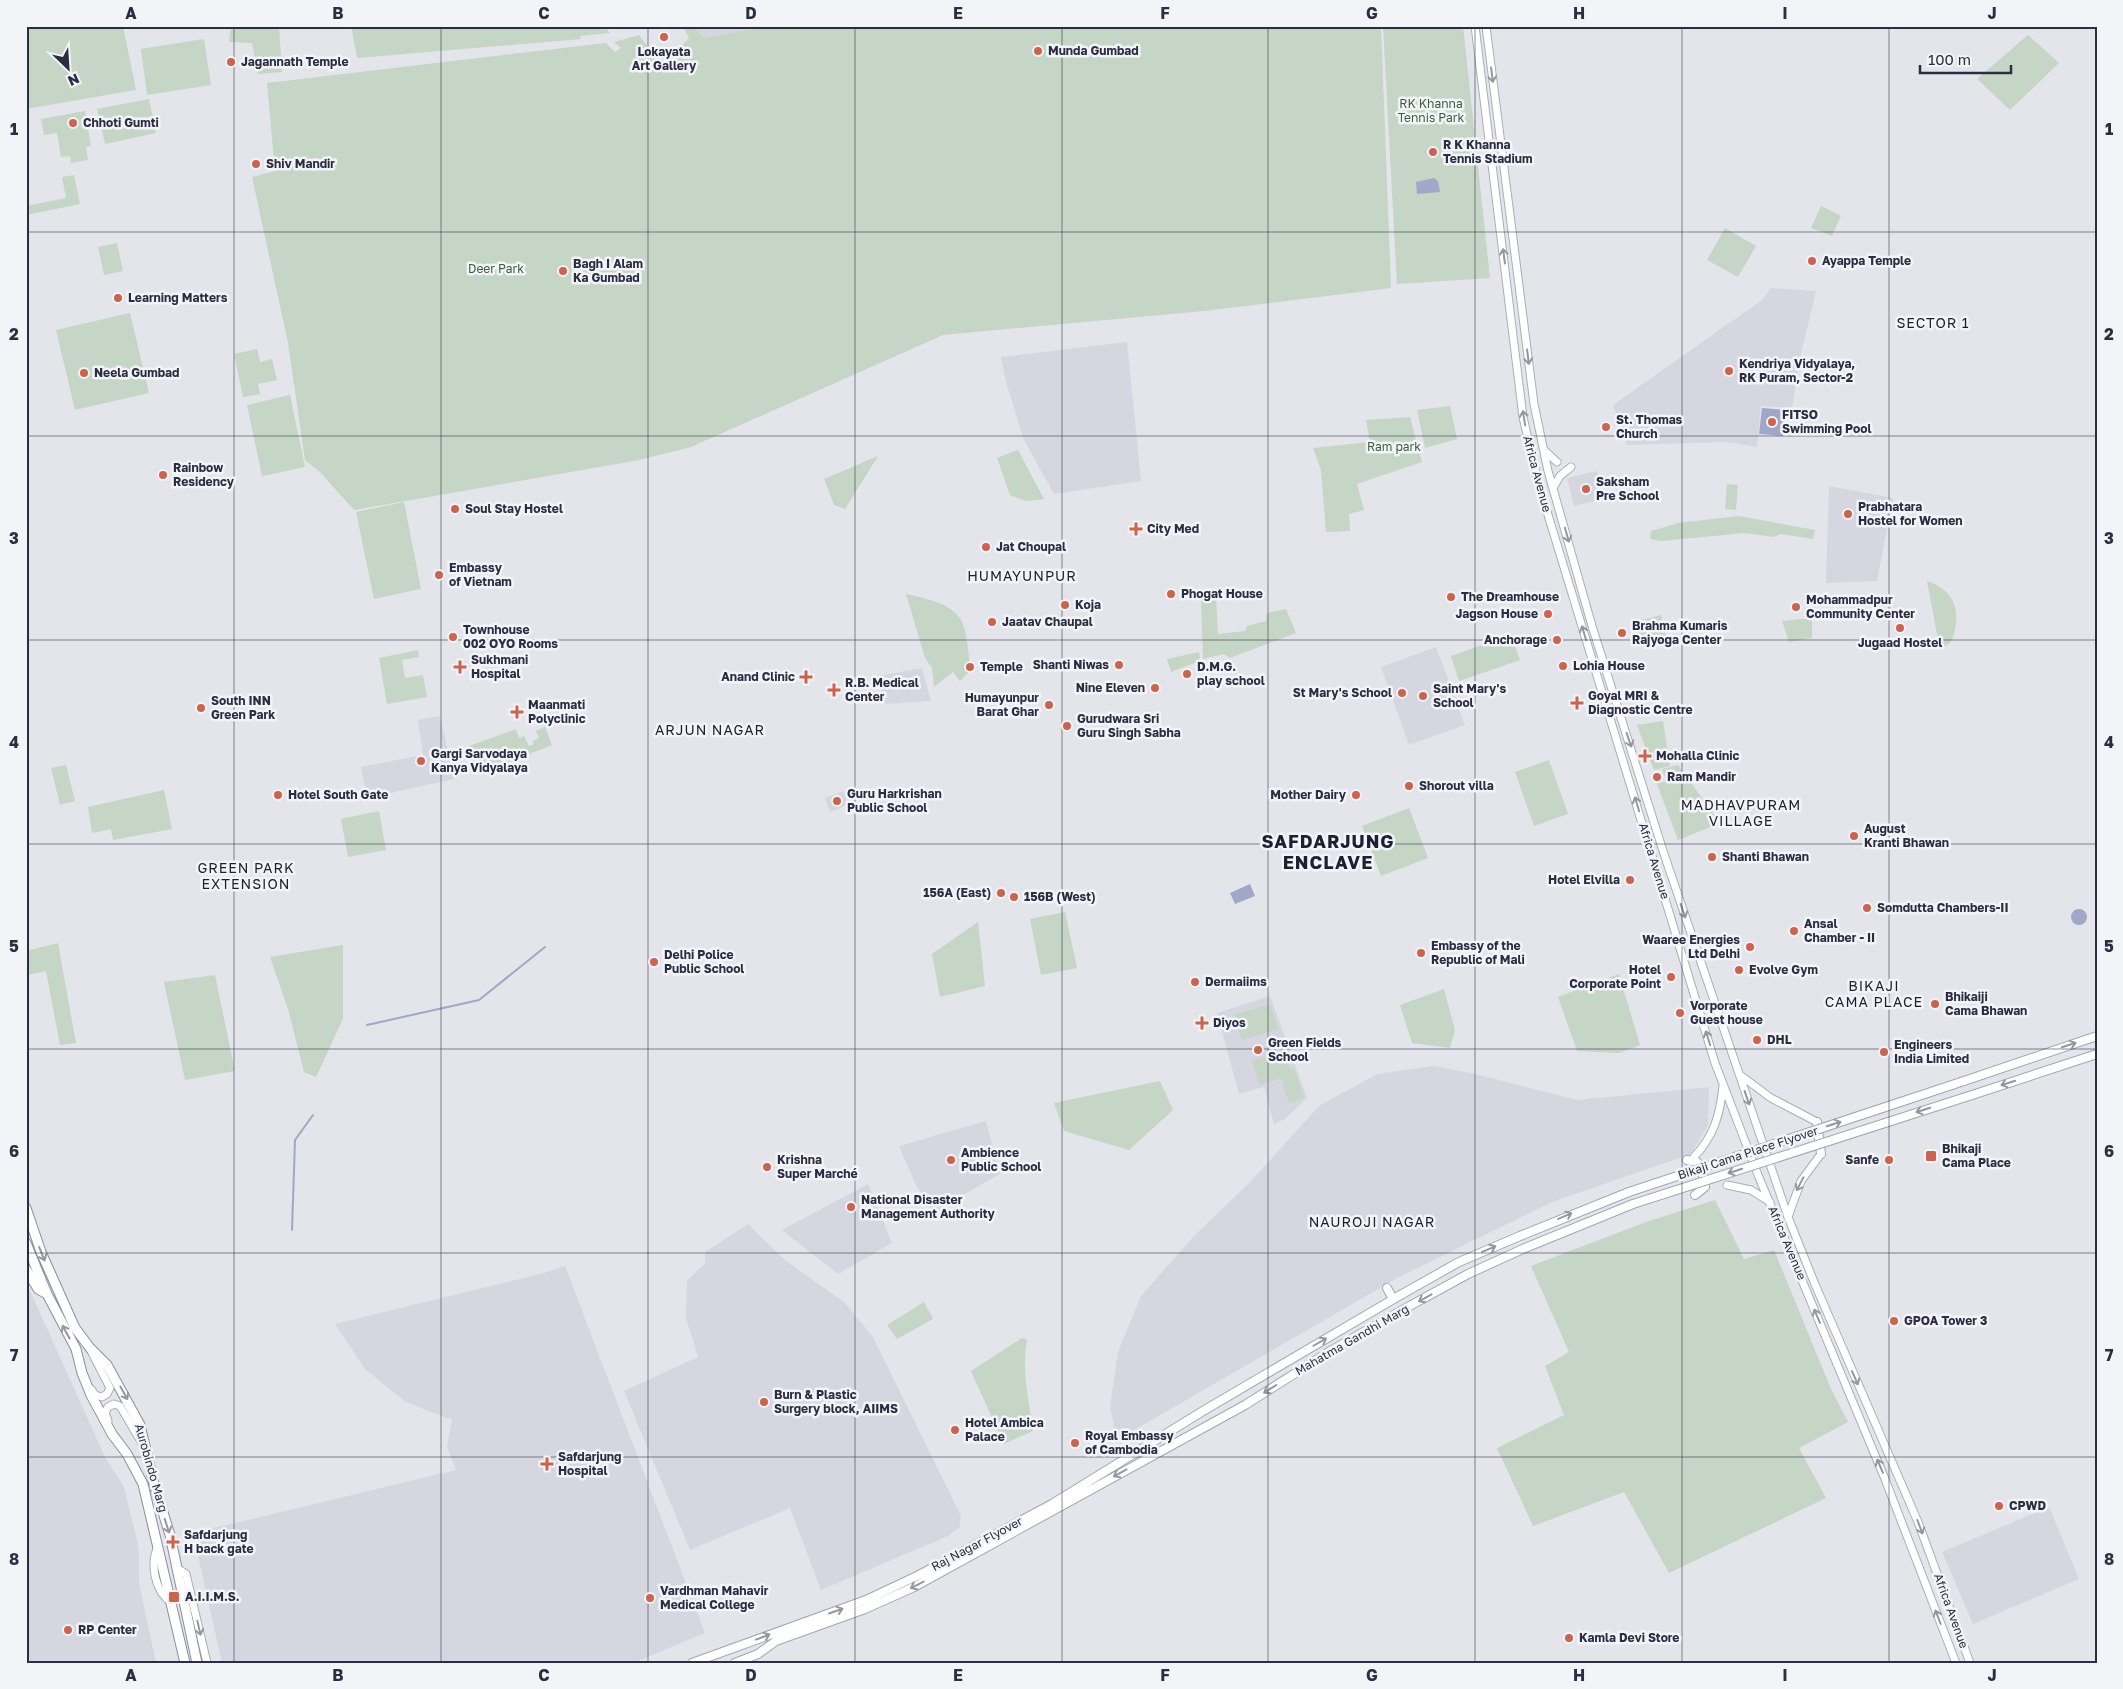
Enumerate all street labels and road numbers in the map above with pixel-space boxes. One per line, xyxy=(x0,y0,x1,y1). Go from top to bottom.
street label: Africa Avenue xyxy=(1520,434,1555,514)
street label: Africa Avenue xyxy=(1636,821,1673,901)
street label: Bikaji Cama Place Flyover xyxy=(1676,1123,1820,1182)
street label: Africa Avenue xyxy=(1765,1204,1810,1282)
street label: Mahatma Gandhi Marg xyxy=(1292,1301,1411,1378)
street label: Aurobindo Marg xyxy=(132,1422,171,1514)
street label: Raj Nagar Flyover xyxy=(929,1513,1025,1574)
street label: Africa Avenue xyxy=(1931,1571,1972,1650)

